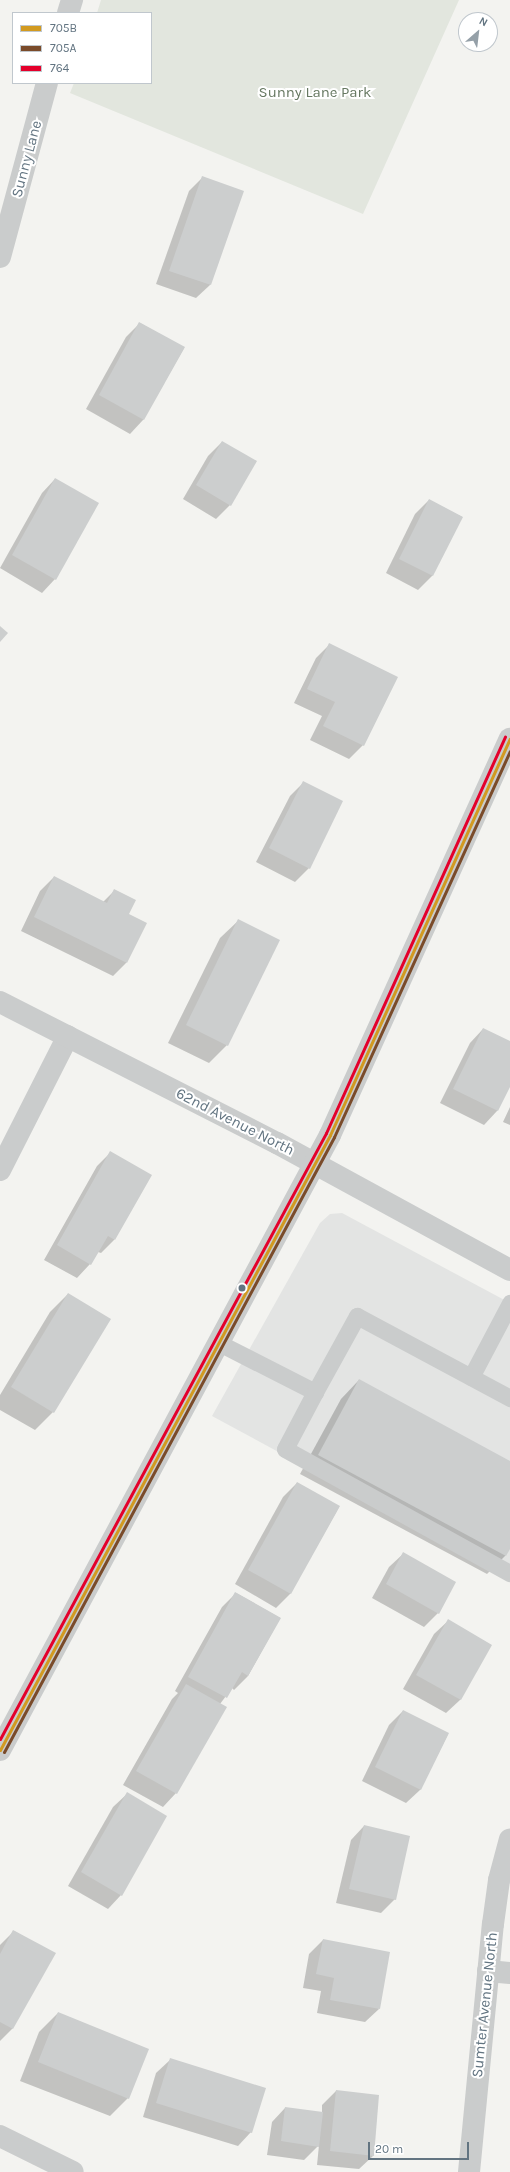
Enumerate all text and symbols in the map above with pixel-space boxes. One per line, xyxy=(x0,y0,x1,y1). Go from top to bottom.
legend xyxy=(12,12,152,84)
north arrow xyxy=(458,12,498,52)
text: N xyxy=(477,14,490,29)
text: 705B xyxy=(50,21,77,35)
text: 705A xyxy=(50,41,76,55)
text: 764 xyxy=(50,61,69,75)
park label: Sunny Lane Park xyxy=(259,84,371,102)
street label: Sunny Lane xyxy=(8,119,46,199)
street label: 62nd Avenue North xyxy=(173,1084,297,1160)
unlabelled marker xyxy=(237,1283,247,1293)
street label: Sumter Avenue North xyxy=(468,1931,502,2079)
scale bar xyxy=(370,2134,471,2160)
text: 20 m xyxy=(375,2142,403,2156)

